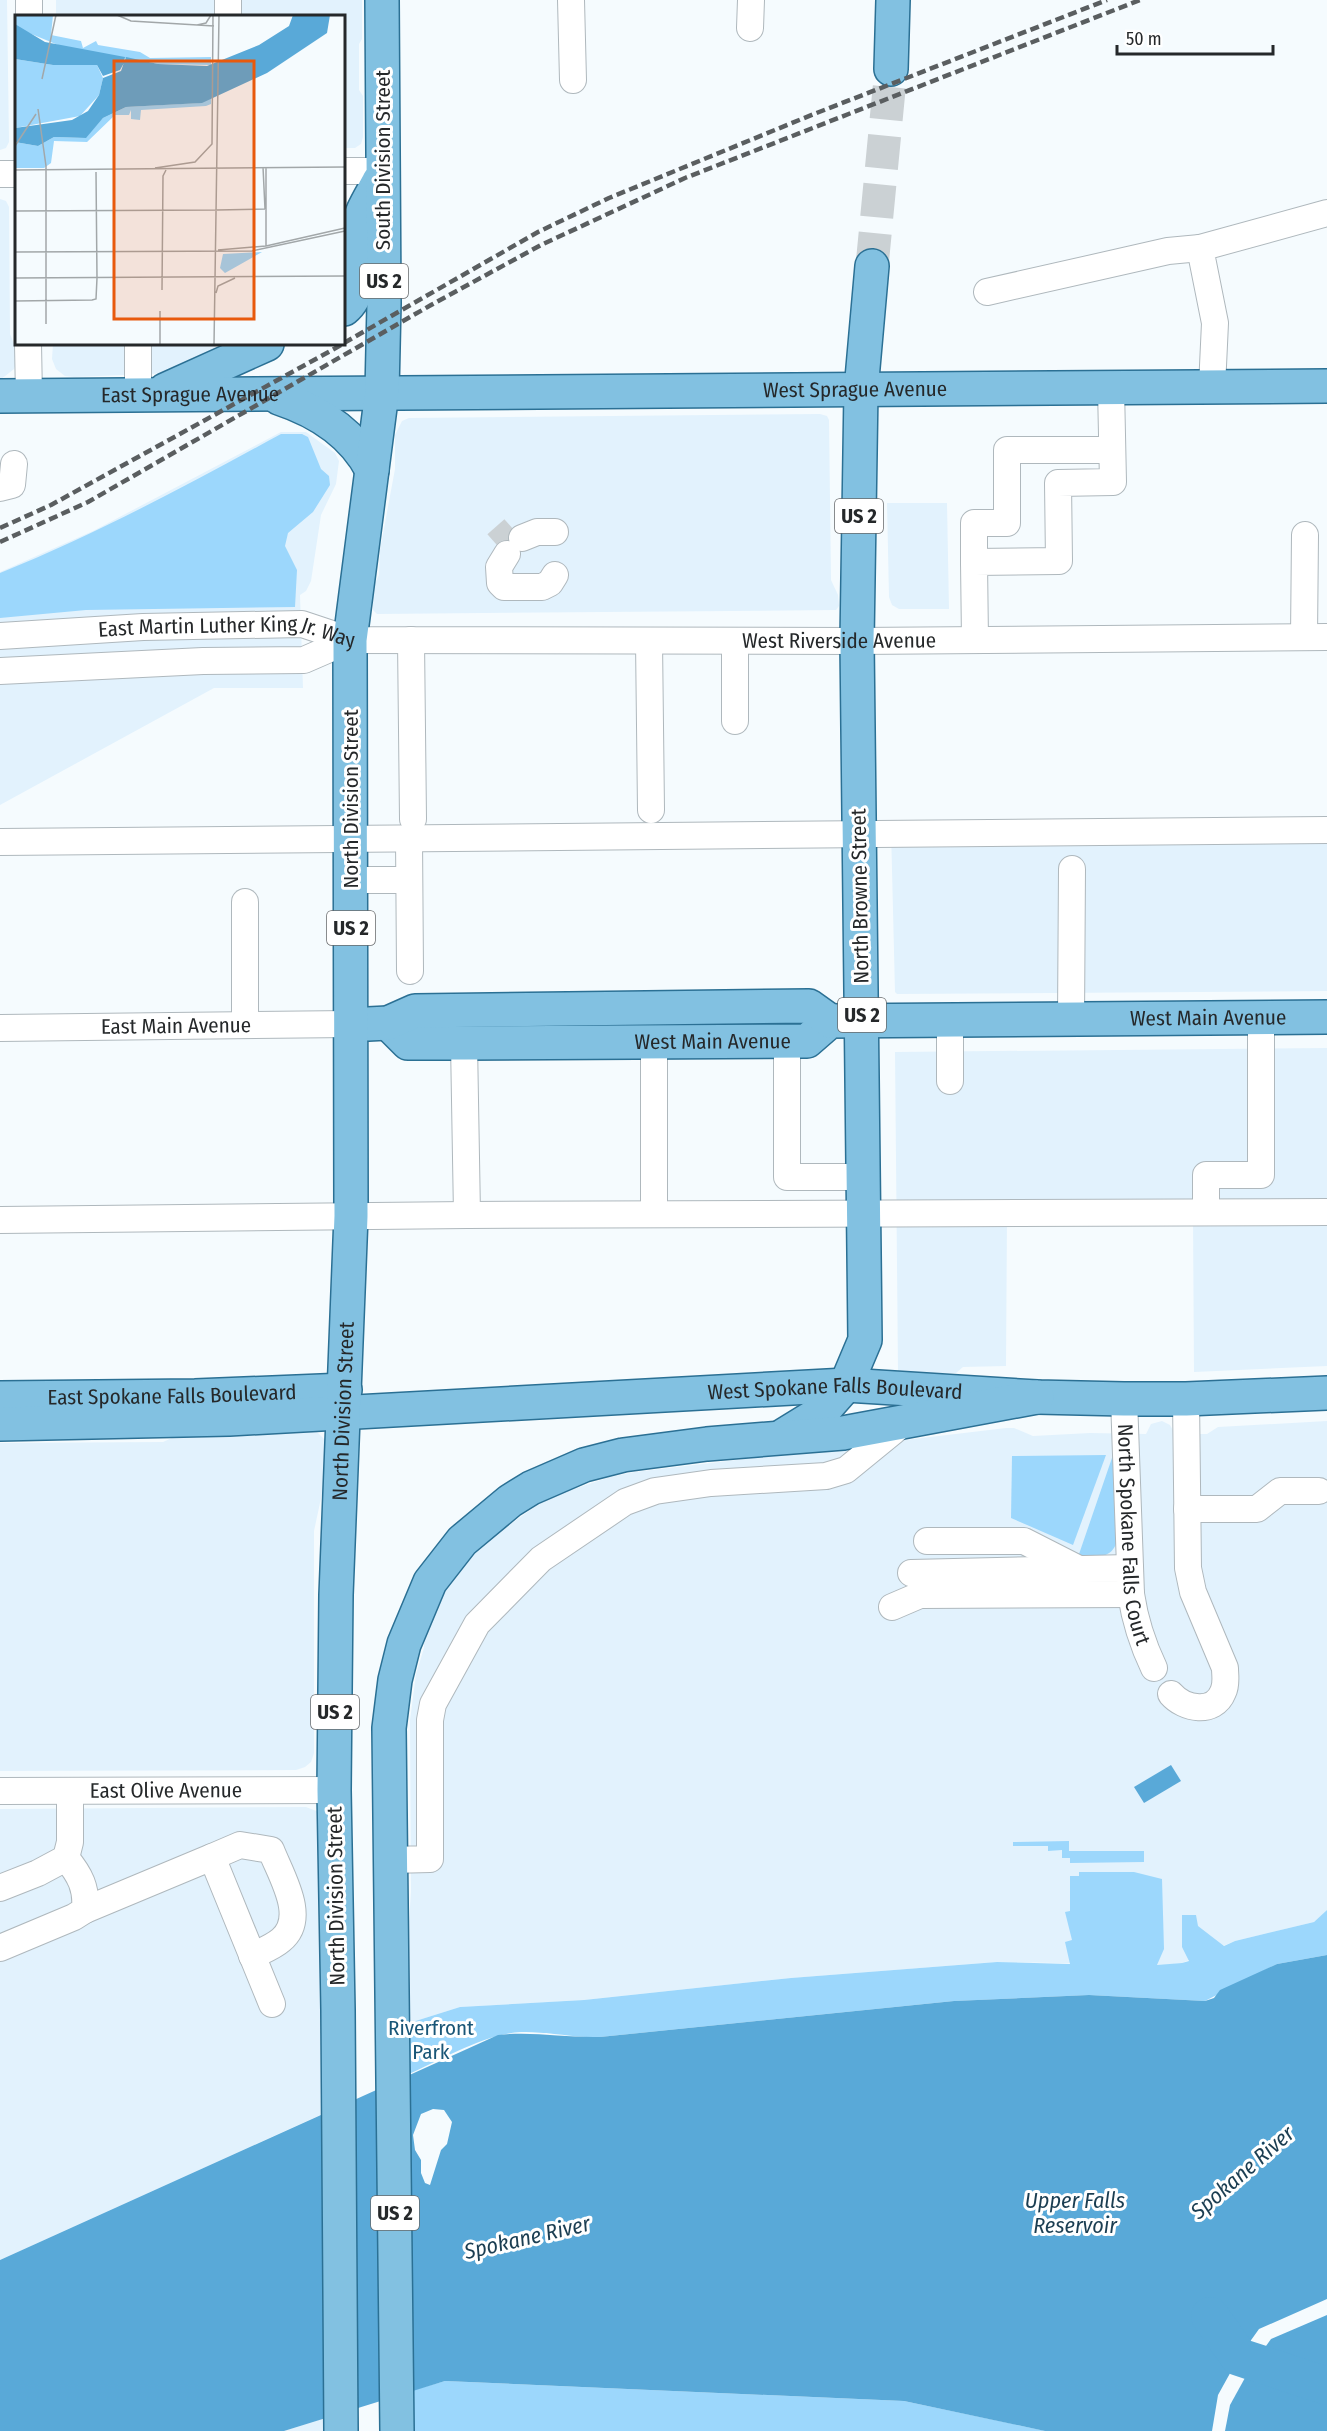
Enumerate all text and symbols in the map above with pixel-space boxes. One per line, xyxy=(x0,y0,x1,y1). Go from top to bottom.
inset map xyxy=(15,15,345,345)
scale bar xyxy=(1117,18,1273,56)
text: 50 m xyxy=(1126,28,1162,50)
street label: South Division Street xyxy=(370,70,396,250)
road number: US 2 xyxy=(360,264,408,298)
street label: West Sprague Avenue xyxy=(763,376,947,403)
street label: East Sprague Avenue xyxy=(101,381,279,408)
road number: US 2 xyxy=(835,499,883,533)
street label: East Martin Luther King Jr. Way xyxy=(97,611,355,653)
street label: West Riverside Avenue xyxy=(742,627,936,654)
street label: North Division Street xyxy=(338,709,364,889)
street label: North Browne Street xyxy=(845,808,875,984)
road number: US 2 xyxy=(327,911,375,945)
road number: US 2 xyxy=(838,998,886,1032)
street label: West Main Avenue xyxy=(1130,1004,1287,1032)
street label: East Main Avenue xyxy=(101,1012,251,1040)
street label: West Main Avenue xyxy=(634,1028,791,1055)
street label: North Division Street xyxy=(327,1321,360,1501)
street label: West Spokane Falls Boulevard xyxy=(707,1372,963,1406)
street label: East Spokane Falls Boulevard xyxy=(47,1379,297,1411)
street label: North Spokane Falls Court xyxy=(1112,1423,1156,1649)
road number: US 2 xyxy=(311,1695,359,1729)
street label: East Olive Avenue xyxy=(90,1777,242,1804)
street label: North Division Street xyxy=(321,1806,351,1986)
park label: Riverfront Park xyxy=(388,2015,474,2065)
water label: Spokane River xyxy=(1184,2119,1301,2225)
water label: Upper Falls Reservoir xyxy=(1025,2187,1125,2239)
road number: US 2 xyxy=(371,2196,419,2230)
water label: Spokane River xyxy=(461,2210,594,2265)

